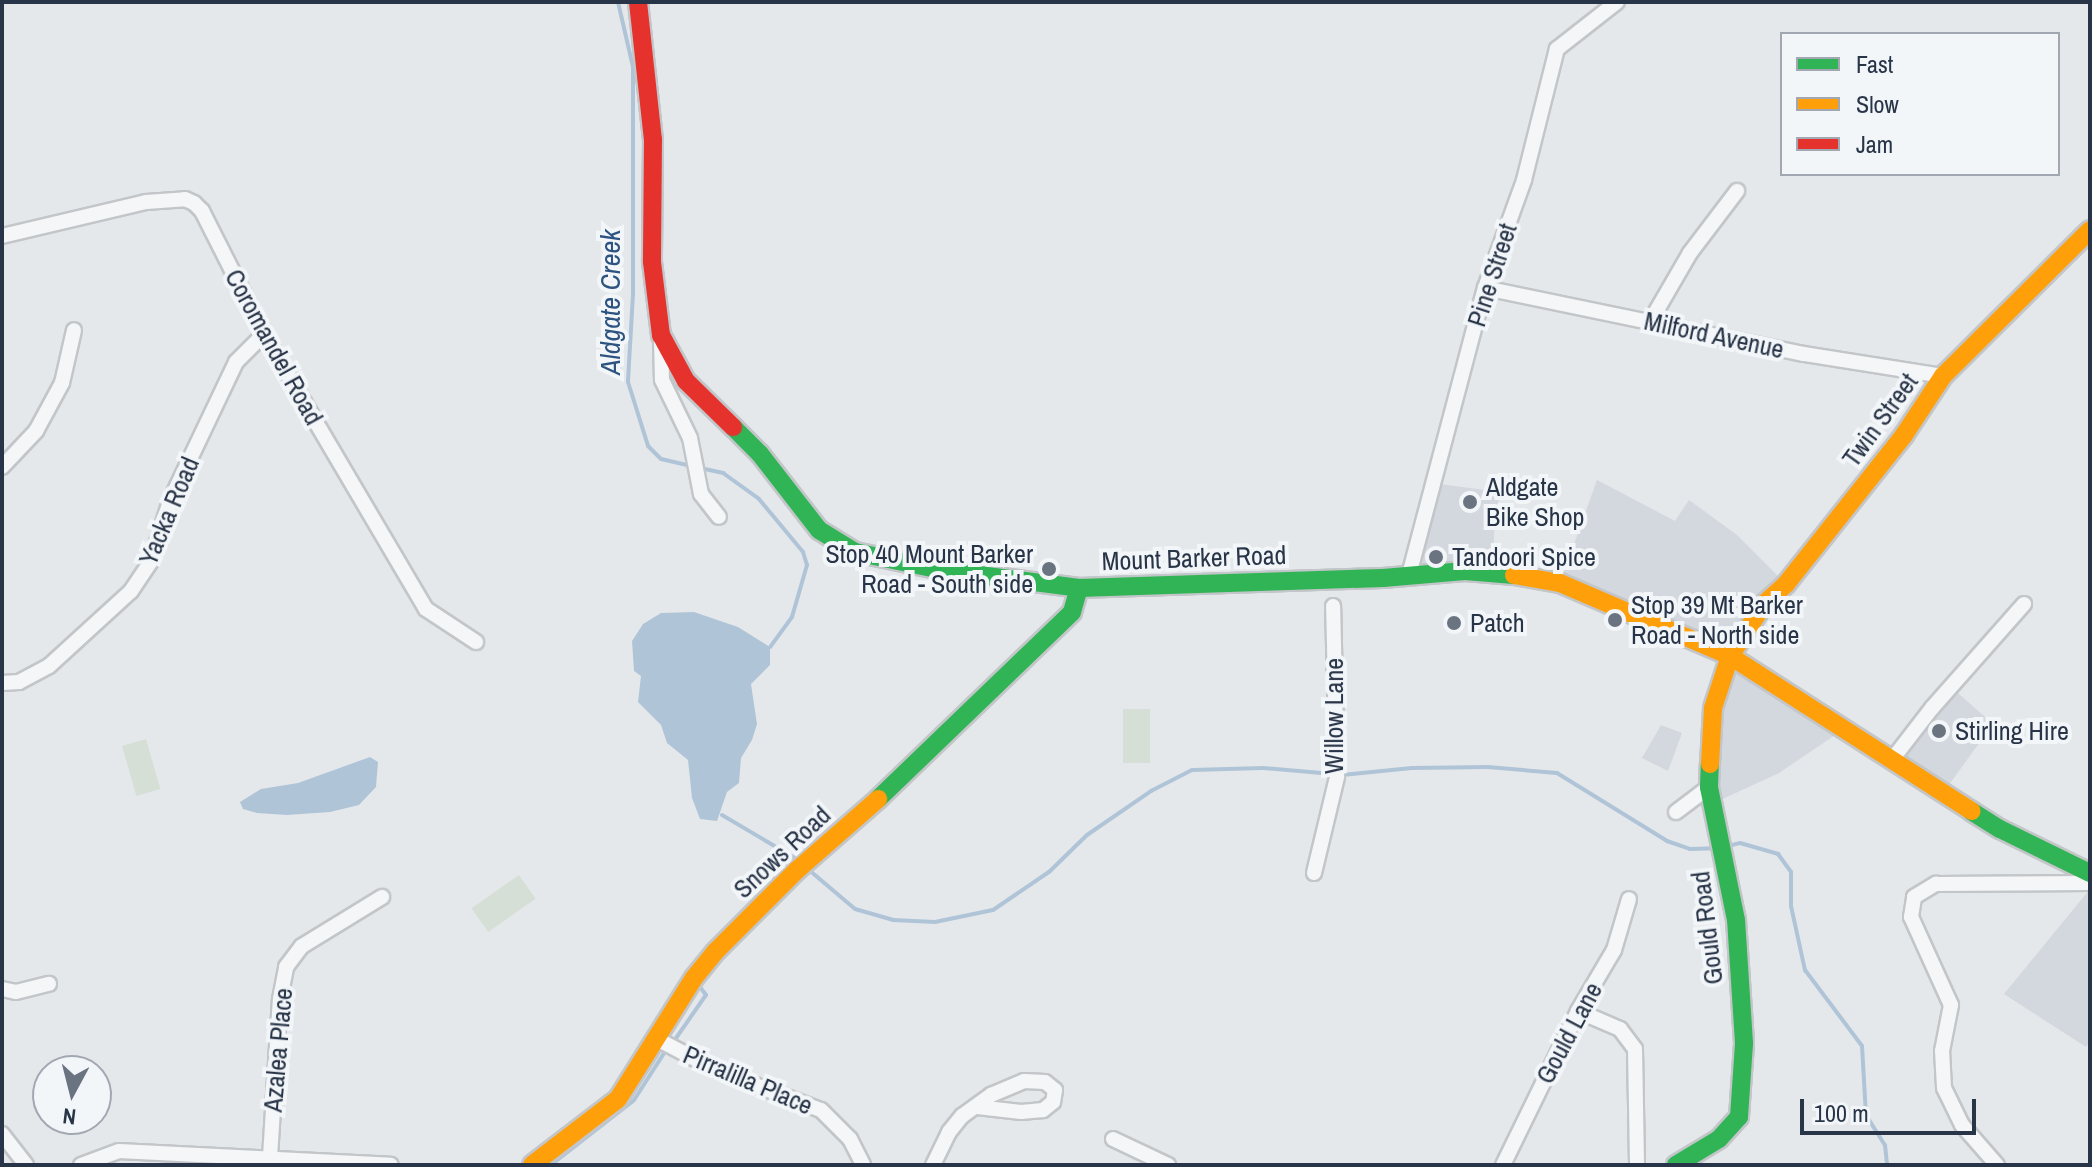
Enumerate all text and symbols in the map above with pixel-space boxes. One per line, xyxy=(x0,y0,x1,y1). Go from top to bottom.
legend xyxy=(1780,32,2060,176)
text: Fast xyxy=(1856,48,1893,80)
text: Slow xyxy=(1856,88,1899,120)
text: Jam xyxy=(1856,128,1893,160)
street label: Pine Street xyxy=(1461,219,1523,331)
water label: Aldgate Creek xyxy=(593,229,627,375)
street label: Coromandel Road xyxy=(218,264,330,430)
street label: Milford Avenue xyxy=(1641,305,1787,365)
street label: Twin Street xyxy=(1836,367,1924,473)
street label: Yacka Road xyxy=(132,452,206,570)
place label: Aldgate Bike Shop xyxy=(1486,471,1584,532)
marker: Aldgate Bike Shop xyxy=(1461,493,1479,511)
place label: Stop 40 Mount Barker Road - South side xyxy=(826,538,1033,600)
street label: Mount Barker Road xyxy=(1101,539,1287,577)
place label: Tandoori Spice xyxy=(1452,541,1596,573)
marker: Tandoori Spice xyxy=(1427,548,1445,566)
marker: Stop 40 Mount Barker Road - South side xyxy=(1040,560,1058,578)
place label: Stop 39 Mt Barker Road - North side xyxy=(1631,589,1803,650)
place label: Patch xyxy=(1470,607,1525,639)
marker: Stop 39 Mt Barker Road - North side xyxy=(1606,611,1624,629)
marker: Patch xyxy=(1445,614,1463,632)
street label: Willow Lane xyxy=(1318,658,1350,774)
place label: Stirling Hire xyxy=(1955,715,2069,747)
marker: Stirling Hire xyxy=(1930,722,1948,740)
street label: Snows Road xyxy=(727,799,837,905)
street label: Gould Road xyxy=(1685,870,1729,986)
street label: Gould Lane xyxy=(1529,977,1609,1089)
street label: Azalea Place xyxy=(257,987,299,1113)
street label: Pirralilla Place xyxy=(679,1039,817,1121)
north arrow xyxy=(32,1055,112,1135)
scale bar xyxy=(1804,1083,1980,1133)
text: 100 m xyxy=(1814,1097,1869,1129)
text: N xyxy=(61,1101,78,1133)

